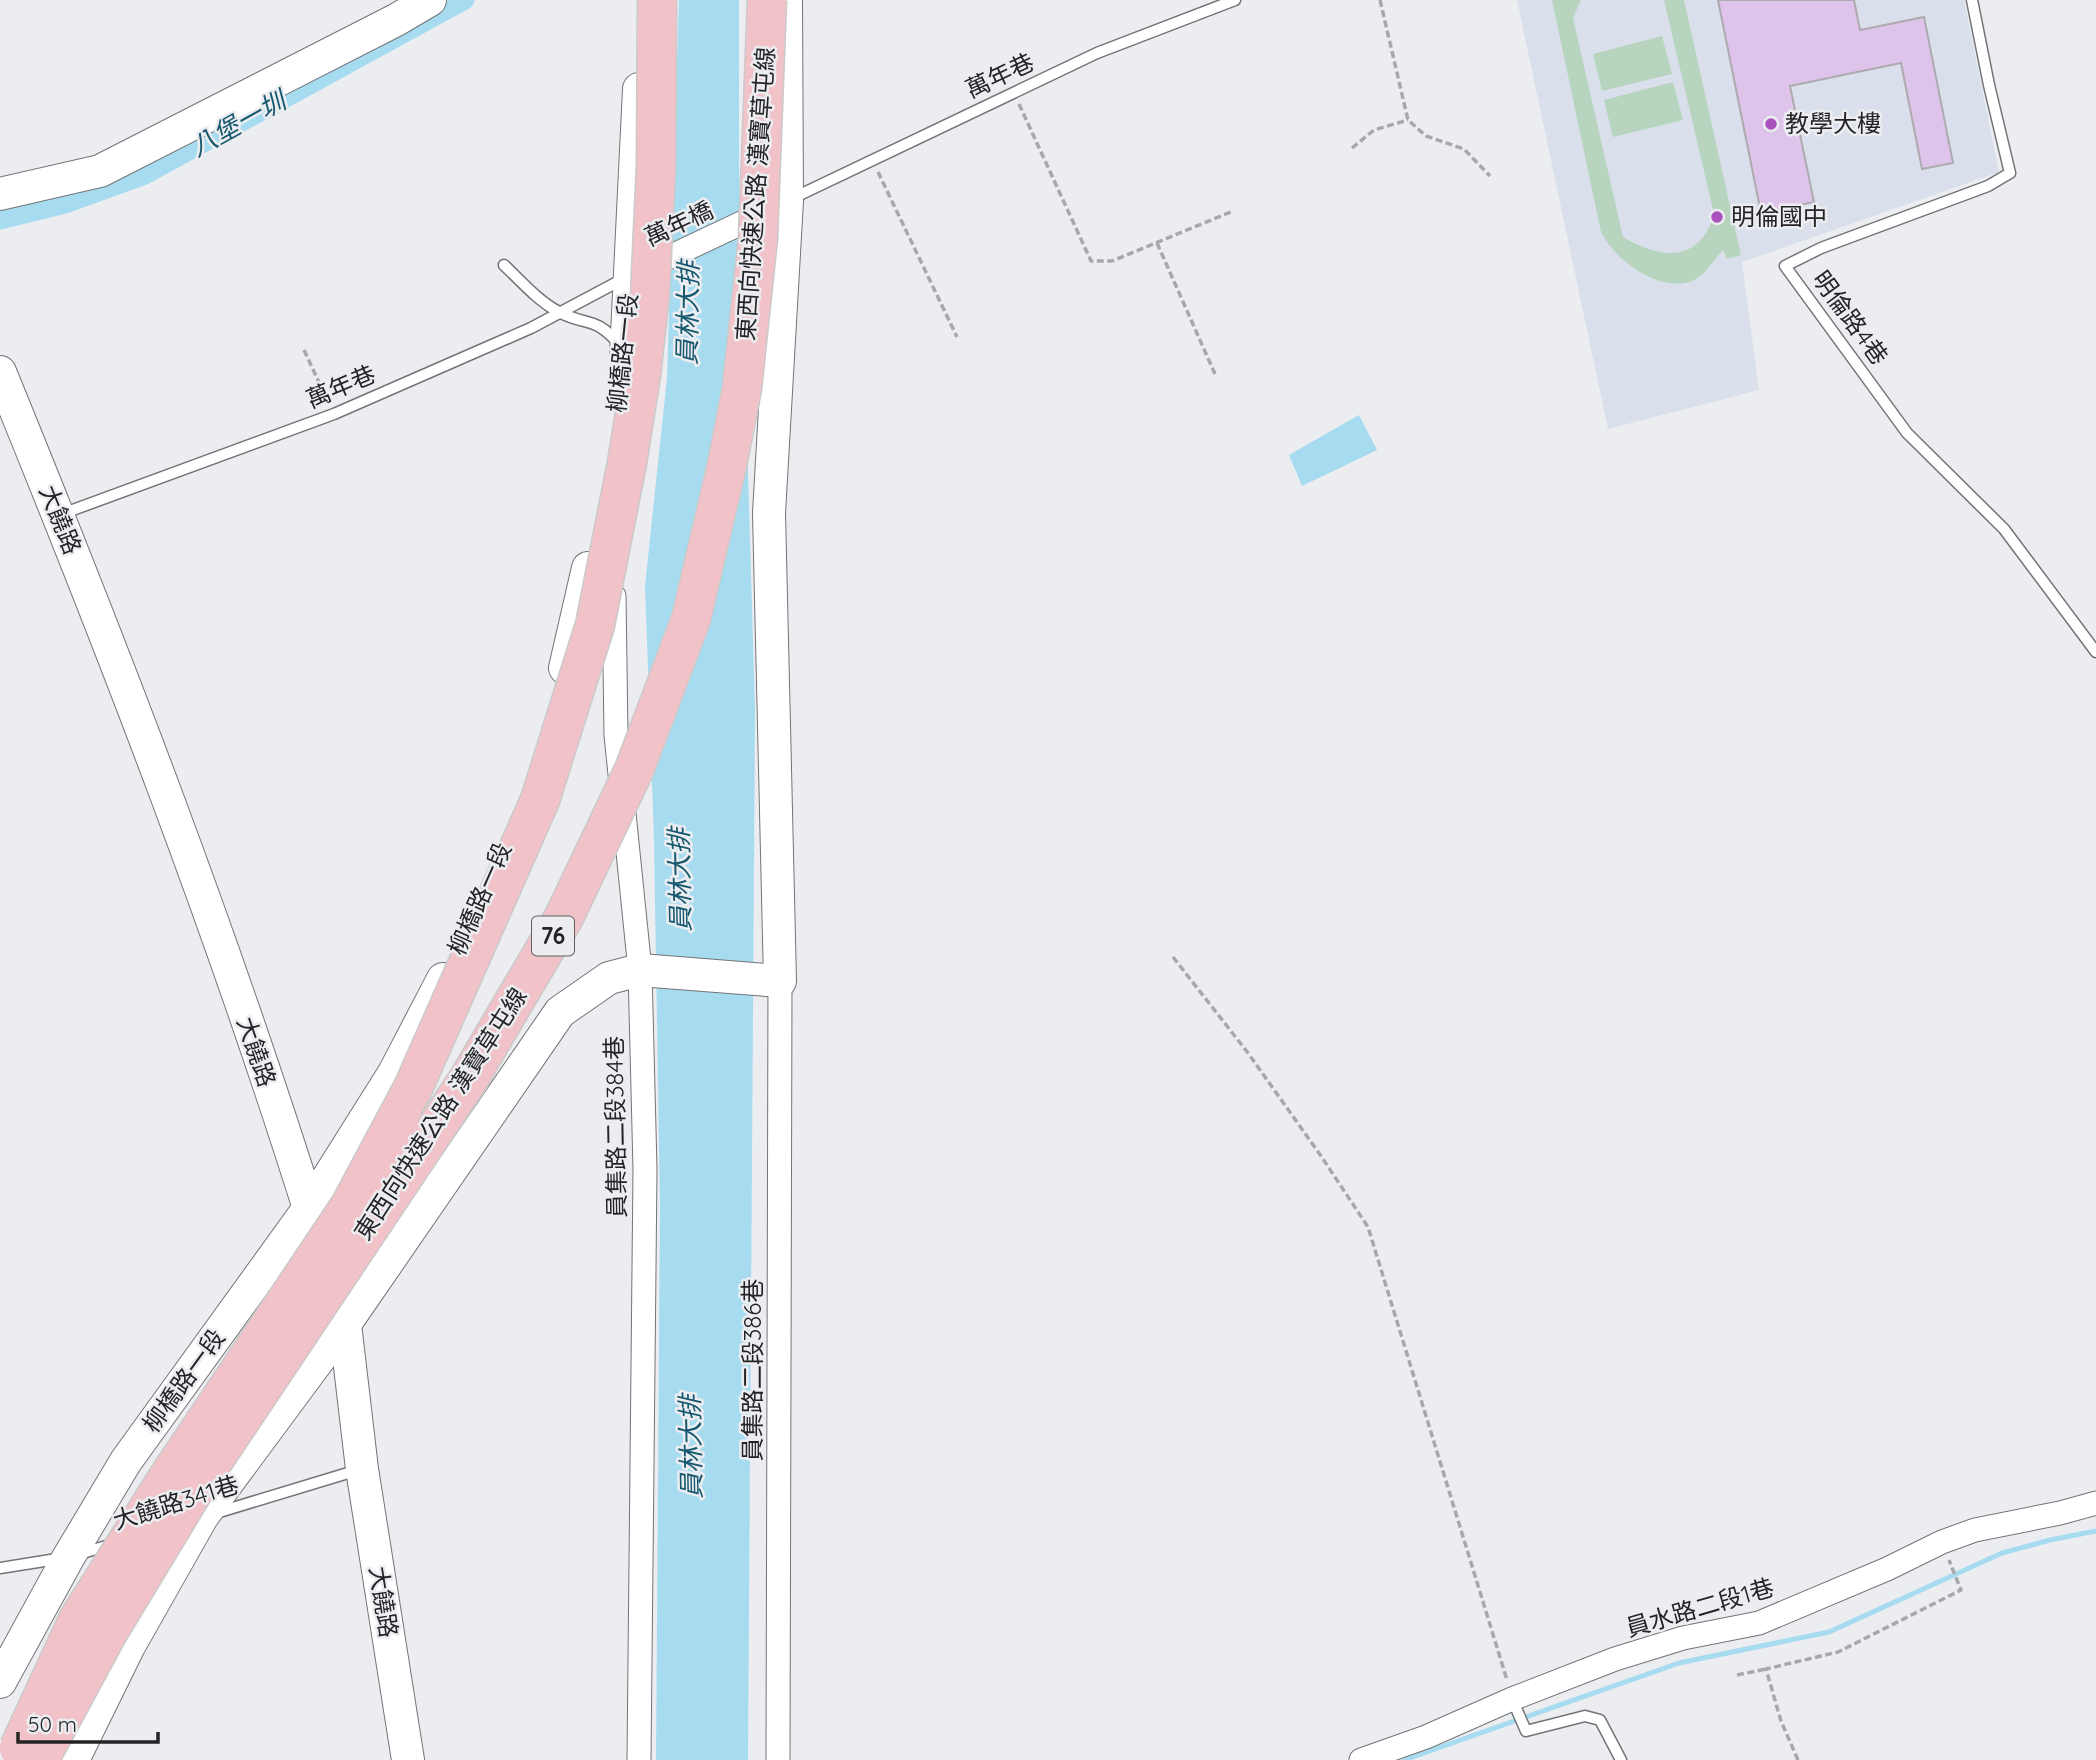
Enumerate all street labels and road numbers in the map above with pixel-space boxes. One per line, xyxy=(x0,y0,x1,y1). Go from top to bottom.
street label: 東西向快速公路 漢寶草屯線 xyxy=(730,46,780,342)
street label: 萬年巷 xyxy=(961,46,1039,104)
street label: 萬年橋 xyxy=(640,194,718,252)
street label: 明倫路4巷 xyxy=(1807,265,1895,370)
street label: 柳橋路一段 xyxy=(601,292,643,414)
street label: 萬年巷 xyxy=(302,358,380,414)
street label: 大饒路 xyxy=(34,481,88,559)
street label: 柳橋路一段 xyxy=(441,838,517,960)
road number: 76 xyxy=(532,917,574,956)
street label: 東西向快速公路 漢寶草屯線 xyxy=(347,982,533,1245)
street label: 大饒路 xyxy=(231,1013,283,1091)
street label: 員集路二段384巷 xyxy=(598,1036,632,1218)
street label: 員集路二段386巷 xyxy=(737,1279,767,1461)
street label: 柳橋路一段 xyxy=(136,1323,231,1438)
street label: 大饒路341巷 xyxy=(109,1469,242,1535)
street label: 大饒路 xyxy=(364,1564,404,1640)
street label: 員水路二段1巷 xyxy=(1622,1572,1777,1643)

